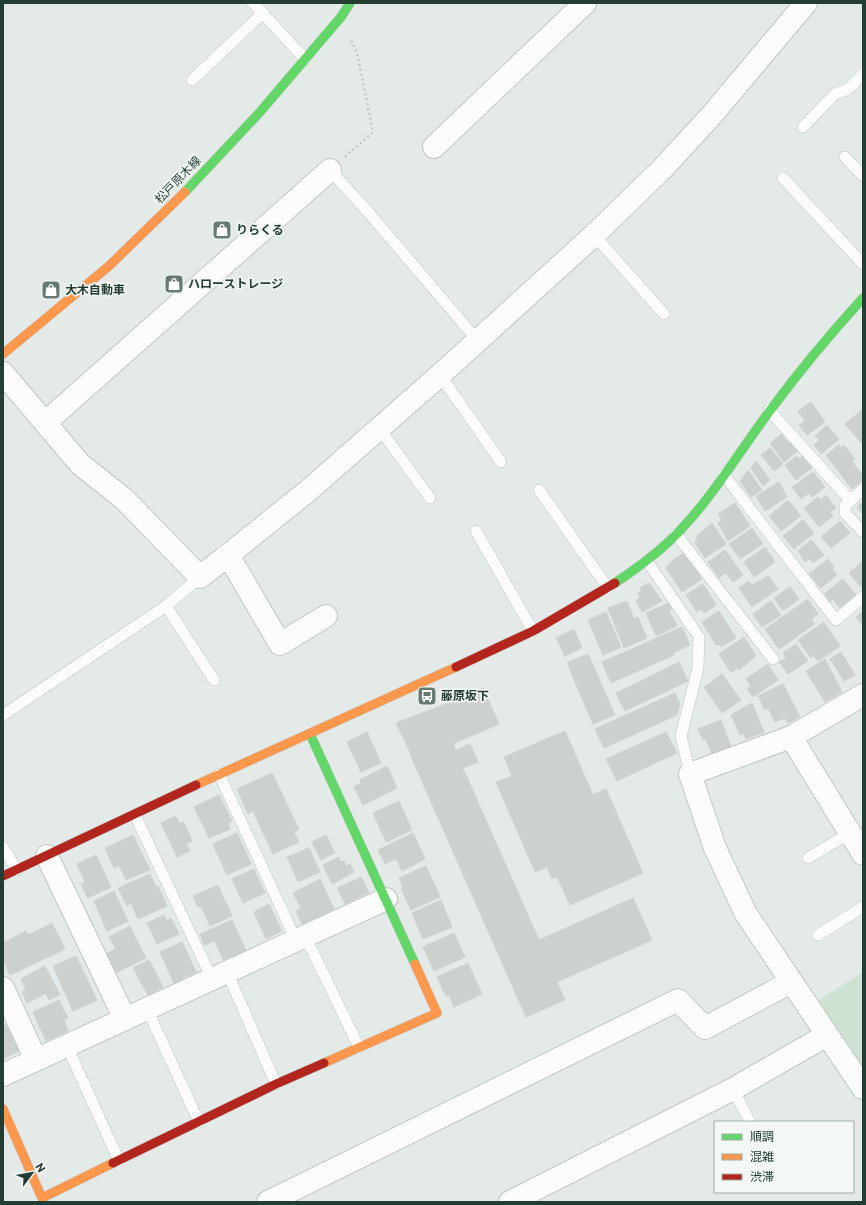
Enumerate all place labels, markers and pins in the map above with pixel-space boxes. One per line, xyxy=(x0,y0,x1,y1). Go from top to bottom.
shop icon: りらくる xyxy=(211,219,233,241)
place label: りらくる xyxy=(236,222,284,236)
shop icon: ハローストレージ xyxy=(163,273,185,295)
place label: ハローストレージ xyxy=(188,276,283,290)
shop icon: 大木自動車 xyxy=(40,279,62,301)
place label: 大木自動車 xyxy=(65,282,125,296)
bus stop icon: 藤原坂下 xyxy=(416,685,438,707)
place label: 藤原坂下 xyxy=(441,688,489,702)

